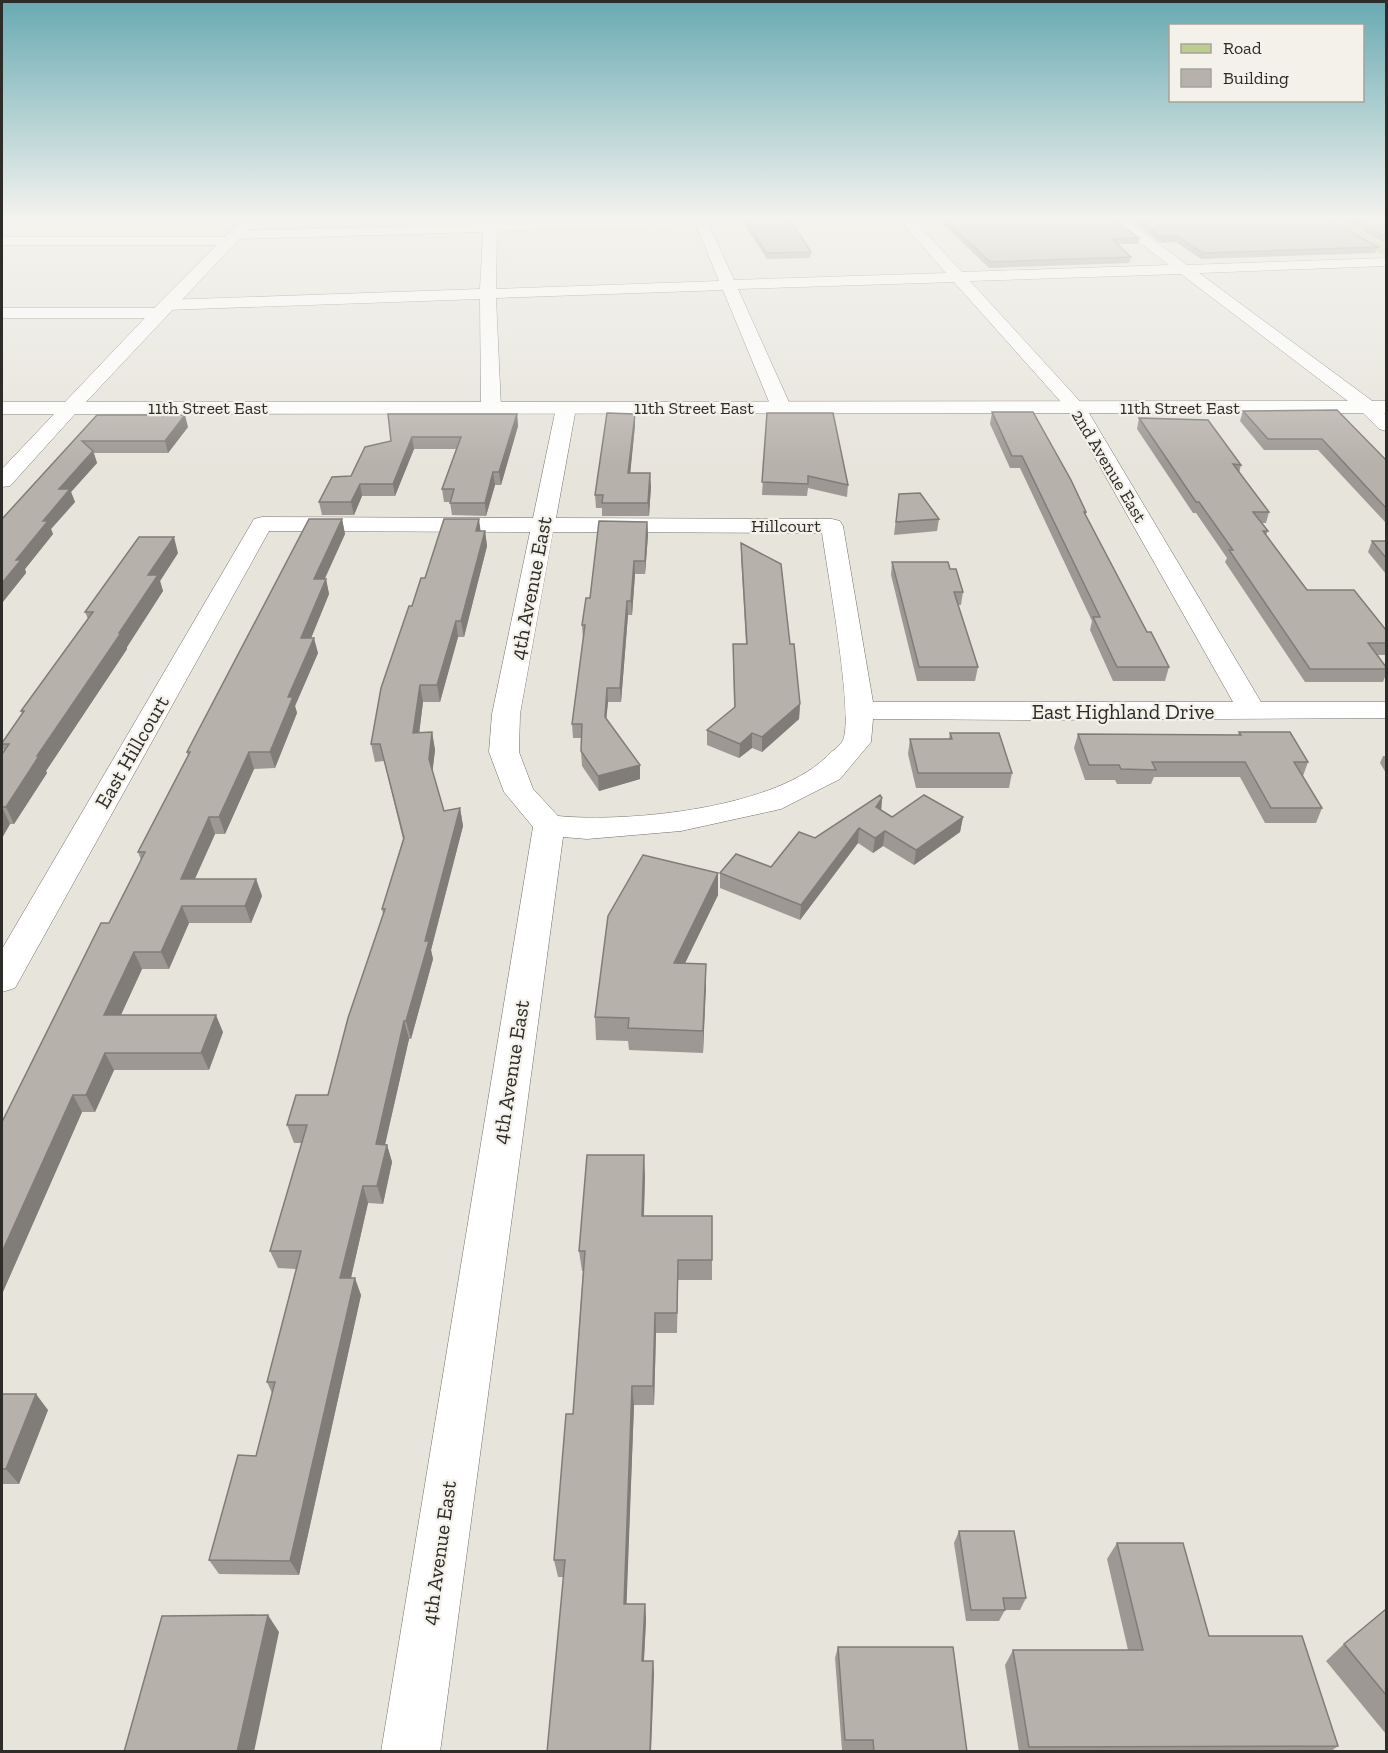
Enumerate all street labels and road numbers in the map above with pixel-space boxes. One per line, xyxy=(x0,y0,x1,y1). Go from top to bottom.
street label: 11th Street East xyxy=(148,397,268,419)
street label: 11th Street East xyxy=(634,397,754,419)
street label: 11th Street East xyxy=(1120,397,1240,419)
street label: 2nd Avenue East xyxy=(1067,405,1152,527)
street label: 4th Avenue East xyxy=(504,514,557,662)
street label: Hillcourt xyxy=(751,515,821,537)
street label: East Hillcourt xyxy=(89,691,174,813)
street label: East Highland Drive xyxy=(1032,699,1214,724)
street label: 4th Avenue East xyxy=(487,998,534,1146)
street label: 4th Avenue East xyxy=(416,1479,461,1627)

